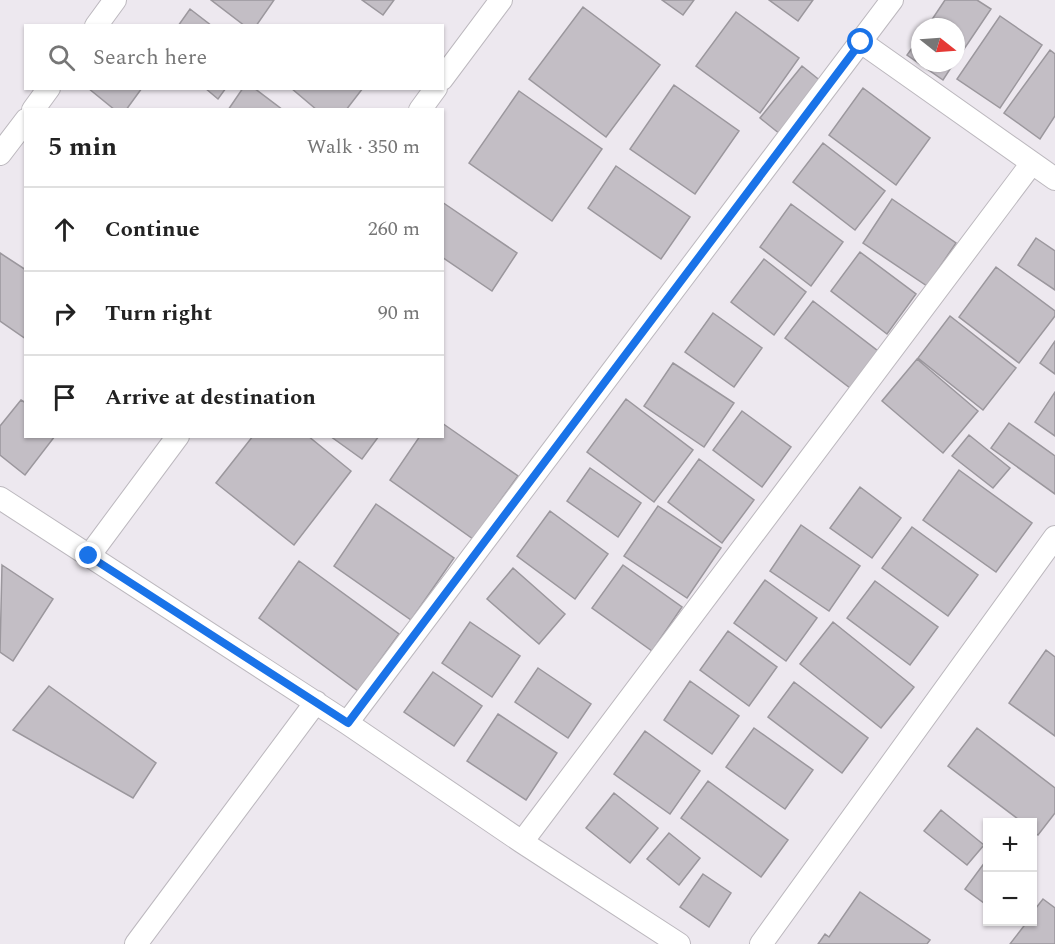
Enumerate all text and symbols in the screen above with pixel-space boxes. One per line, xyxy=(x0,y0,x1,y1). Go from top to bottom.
north arrow xyxy=(911,18,965,72)
search box xyxy=(24,24,444,90)
route start xyxy=(847,28,873,54)
icon: search xyxy=(45,41,78,74)
text: Search here xyxy=(93,41,207,74)
text: 5 min xyxy=(48,127,117,167)
text: Walk · 350 m xyxy=(307,132,420,162)
icon: ahead xyxy=(48,213,81,246)
text: Continue xyxy=(105,213,200,246)
text: 260 m xyxy=(368,214,420,244)
icon: right xyxy=(48,297,81,330)
text: Turn right xyxy=(105,297,212,330)
text: 90 m xyxy=(378,298,420,328)
icon: arrive xyxy=(48,381,81,414)
text: Arrive at destination xyxy=(105,381,316,414)
route end xyxy=(75,542,101,568)
map controls xyxy=(983,818,1037,926)
button: + xyxy=(983,818,1037,872)
button: − xyxy=(983,872,1037,926)

